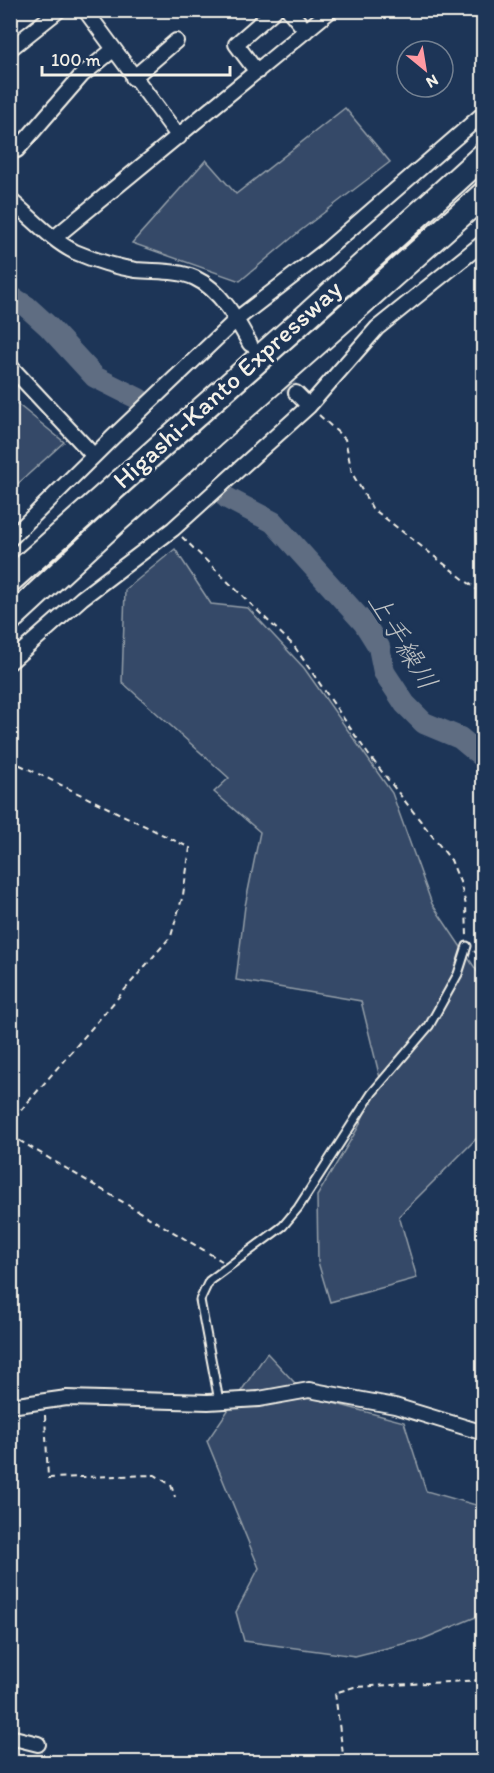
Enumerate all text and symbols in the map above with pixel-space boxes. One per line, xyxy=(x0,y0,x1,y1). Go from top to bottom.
scale bar xyxy=(42,39,230,77)
north arrow xyxy=(395,39,455,99)
text: 100 m xyxy=(51,49,101,71)
text: N xyxy=(423,71,442,92)
street label: Higashi-Kanto Expressway xyxy=(106,273,348,495)
water label: 上手繰川 xyxy=(361,586,445,696)

